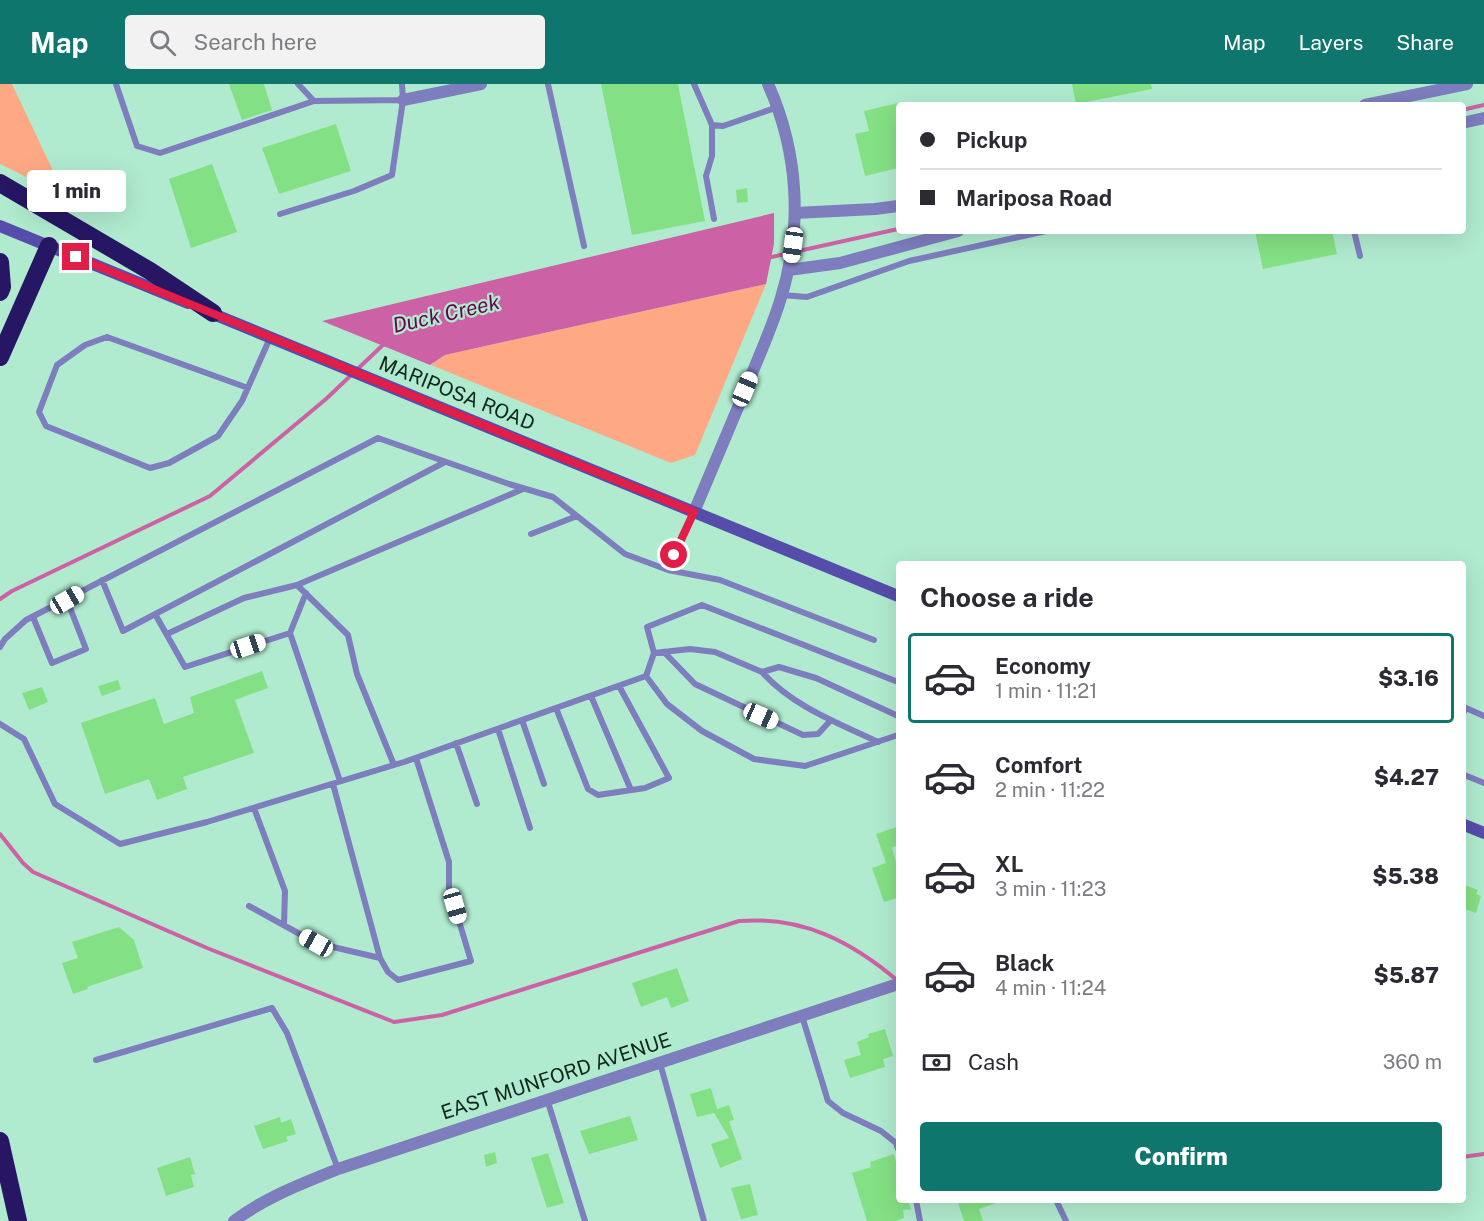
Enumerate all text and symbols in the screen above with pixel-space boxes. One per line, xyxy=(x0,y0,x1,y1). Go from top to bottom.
search box xyxy=(125,15,545,69)
text: Map xyxy=(30,26,89,59)
icon: search xyxy=(146,26,179,59)
text: Search here xyxy=(194,29,317,55)
text: Map xyxy=(1223,30,1266,55)
text: Layers xyxy=(1299,30,1363,55)
text: Share xyxy=(1396,30,1454,55)
text: Pickup xyxy=(956,127,1027,153)
callout: 1 min xyxy=(26,170,125,212)
text: 1 min xyxy=(52,179,101,203)
text: Mariposa Road xyxy=(956,185,1112,211)
car xyxy=(782,226,804,264)
route end xyxy=(62,243,89,270)
water label: Duck Creek xyxy=(390,289,503,338)
street label: MARIPOSA ROAD xyxy=(376,351,538,435)
car xyxy=(730,369,760,409)
route start xyxy=(660,541,687,568)
text: Choose a ride xyxy=(920,581,1094,613)
car xyxy=(47,583,87,617)
car xyxy=(228,632,268,660)
icon: car xyxy=(923,651,977,705)
text: Economy xyxy=(995,653,1091,679)
text: $3.16 xyxy=(1378,665,1439,691)
text: 1 min · 11:21 xyxy=(995,679,1097,703)
car xyxy=(741,700,781,732)
icon: car xyxy=(923,750,977,804)
text: Comfort xyxy=(995,752,1082,778)
text: $4.27 xyxy=(1374,764,1439,790)
text: 2 min · 11:22 xyxy=(995,778,1105,802)
icon: car xyxy=(923,849,977,903)
text: XL xyxy=(995,851,1023,877)
text: $5.38 xyxy=(1372,863,1439,889)
text: 3 min · 11:23 xyxy=(995,877,1106,901)
car xyxy=(441,886,469,926)
car xyxy=(296,926,336,960)
icon: car xyxy=(923,948,977,1002)
text: Black xyxy=(995,950,1054,976)
text: $5.87 xyxy=(1374,962,1439,988)
text: 4 min · 11:24 xyxy=(995,976,1106,1000)
street label: EAST MUNFORD AVENUE xyxy=(438,1027,674,1125)
icon: cash xyxy=(920,1046,953,1079)
text: Cash xyxy=(968,1049,1019,1075)
text: 360 m xyxy=(1383,1050,1442,1074)
button: Confirm xyxy=(920,1122,1442,1191)

